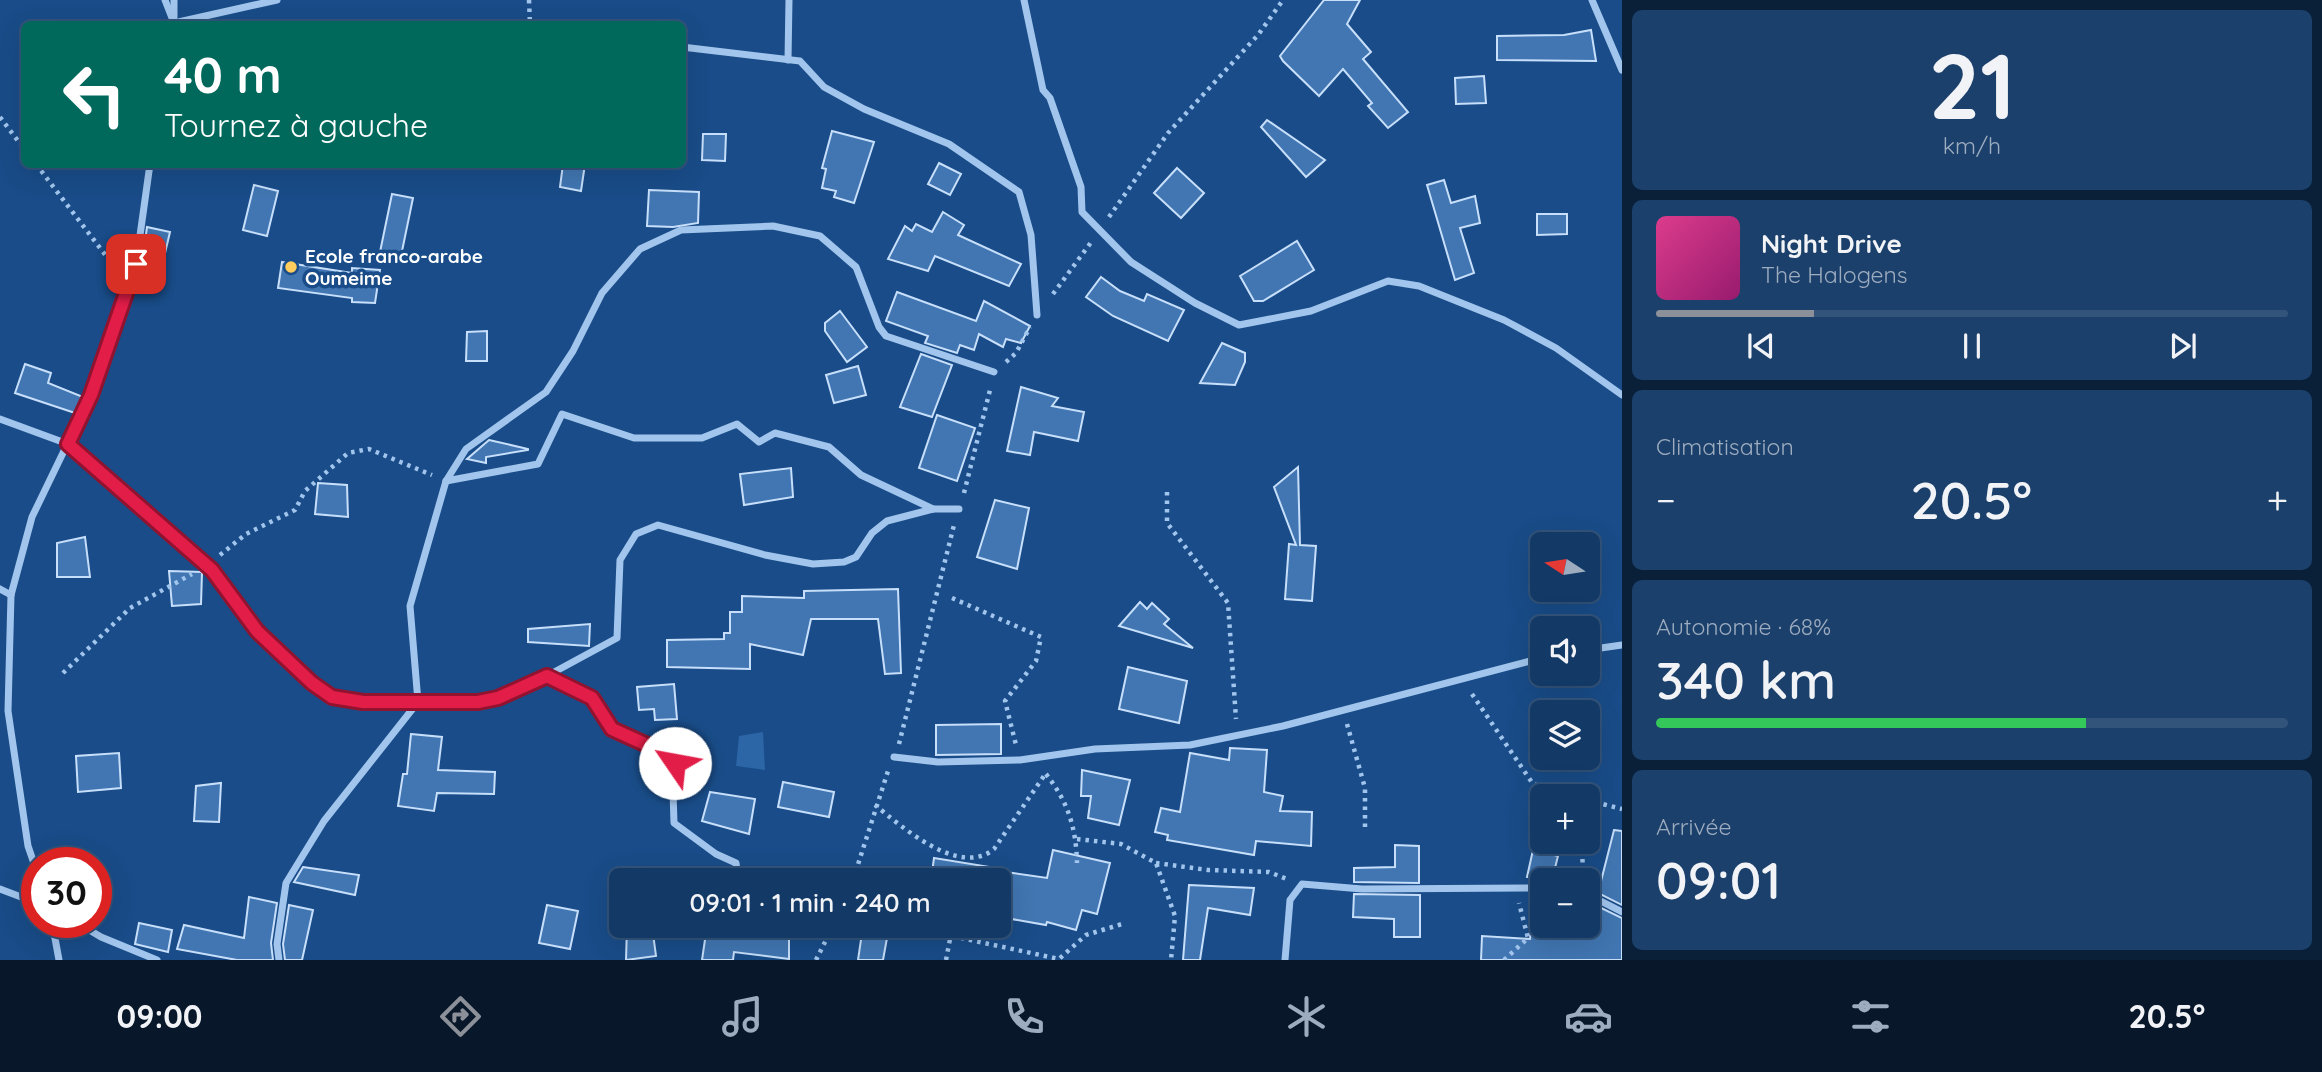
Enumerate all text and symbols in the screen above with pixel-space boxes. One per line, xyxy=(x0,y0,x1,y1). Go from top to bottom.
text: 21 xyxy=(1928,28,2016,142)
text: 40 m xyxy=(164,44,282,105)
icon: left xyxy=(49,49,140,140)
text: Tournez à gauche xyxy=(164,105,428,145)
text: km/h xyxy=(1943,131,2001,160)
text: Night Drive xyxy=(1761,227,1902,260)
pin xyxy=(106,234,166,294)
place label: Ecole franco-arabe Oumeime xyxy=(305,244,483,290)
icon: arrive xyxy=(117,245,155,283)
marker: Ecole franco-arabe Oumeime xyxy=(283,259,299,275)
text: The Halogens xyxy=(1761,260,1908,289)
icon: previous xyxy=(1742,327,1780,365)
icon: pause xyxy=(1953,327,1991,365)
icon: next xyxy=(2164,327,2202,365)
text: Climatisation xyxy=(1656,432,1794,461)
text: 20.5° xyxy=(1910,467,2032,532)
text: − xyxy=(1656,476,1676,524)
text: + xyxy=(2267,476,2288,524)
north arrow xyxy=(1530,532,1600,602)
map controls xyxy=(1530,532,1600,938)
text: Autonomie · 68% xyxy=(1656,612,1831,641)
button: sound xyxy=(1530,616,1600,686)
text: 340 km xyxy=(1656,647,1836,712)
button: layers xyxy=(1530,700,1600,770)
position arrow xyxy=(638,726,712,800)
button: + xyxy=(1530,784,1600,854)
text: Arrivée xyxy=(1656,812,1732,841)
speed limit sign: 30 xyxy=(21,847,112,938)
text: 09:01 xyxy=(1656,847,1781,912)
button: − xyxy=(1530,868,1600,938)
text: 09:01 · 1 min · 240 m xyxy=(689,886,931,919)
icon: directions xyxy=(436,992,485,1041)
icon: music xyxy=(718,992,767,1041)
icon: phone xyxy=(1000,992,1049,1041)
icon: climate xyxy=(1282,992,1331,1041)
icon: car xyxy=(1564,992,1613,1041)
icon: filters xyxy=(1846,992,1895,1041)
text: 09:00 xyxy=(117,996,202,1036)
text: 20.5° xyxy=(2129,996,2205,1036)

